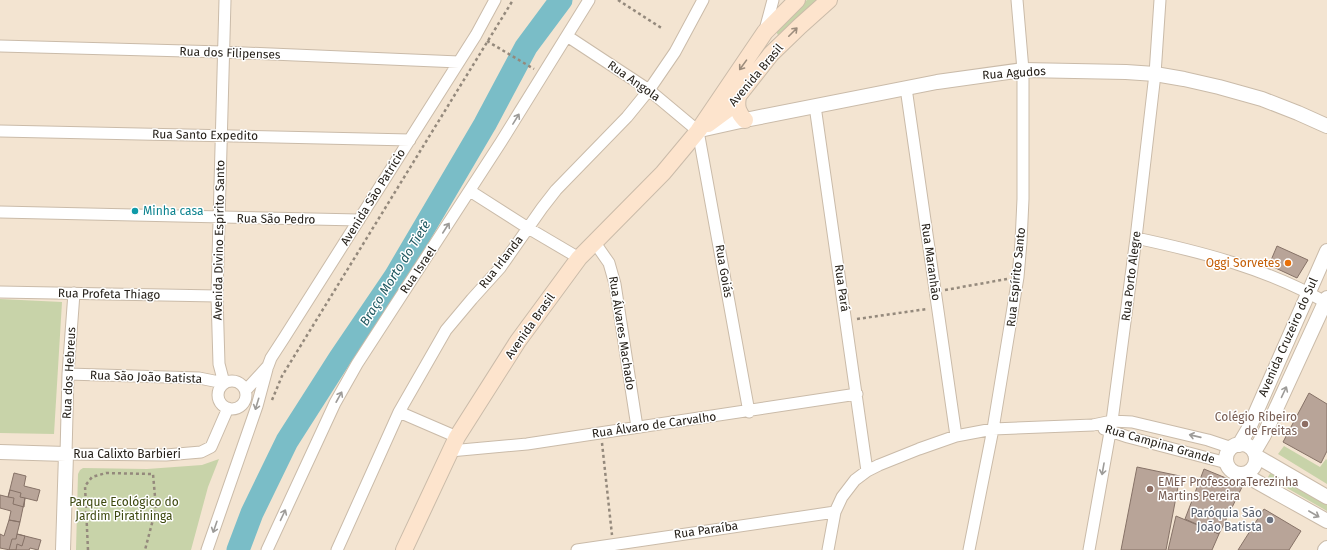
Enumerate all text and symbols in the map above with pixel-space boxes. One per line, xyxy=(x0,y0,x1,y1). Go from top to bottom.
one-way arrow xyxy=(788,27,798,37)
street label: Avenida Brasil xyxy=(726,41,786,109)
street label: Rua dos Filipenses xyxy=(179,44,281,62)
street label: Rua Angola xyxy=(605,58,663,104)
one-way arrow xyxy=(739,59,747,70)
street label: Rua Agudos xyxy=(982,64,1047,82)
one-way arrow xyxy=(512,113,520,125)
street label: Rua Santo Expedito xyxy=(152,127,258,143)
street label: Avenida São Patrício xyxy=(338,146,408,248)
street label: Avenida Divino Espírito Santo xyxy=(211,160,227,320)
place label: Minha casa xyxy=(143,204,204,218)
marker: Minha casa xyxy=(130,206,140,216)
street label: Rua São Pedro xyxy=(236,211,316,227)
water label: Braço Morto do Tietê xyxy=(357,218,434,328)
street label: Rua Maranhão xyxy=(919,222,943,302)
one-way arrow xyxy=(442,223,450,234)
street label: Rua Espírito Santo xyxy=(1004,227,1028,327)
street label: Rua Porto Alegre xyxy=(1119,230,1143,322)
street label: Rua Irlanda xyxy=(476,233,526,291)
street label: Rua Israel xyxy=(397,243,439,296)
street label: Rua Goiás xyxy=(712,243,736,299)
place label: Oggi Sorvetes xyxy=(1206,256,1280,270)
marker: Oggi Sorvetes xyxy=(1283,258,1293,268)
street label: Rua Pará xyxy=(832,263,852,313)
street label: Rua Álvares Machado xyxy=(606,275,639,391)
street label: Avenida Cruzeiro do Sul xyxy=(1255,275,1321,399)
street label: Rua Profeta Thiago xyxy=(58,286,160,302)
street label: Avenida Brasil xyxy=(502,290,558,362)
street label: Rua dos Hebreus xyxy=(60,326,78,419)
street label: Rua São João Batista xyxy=(90,368,202,386)
one-way arrow xyxy=(1281,386,1288,398)
one-way arrow xyxy=(335,391,343,403)
one-way arrow xyxy=(253,397,260,410)
street label: Rua Álvaro de Carvalho xyxy=(591,408,717,441)
place label: Colégio Ribeiro de Freitas xyxy=(1215,410,1297,438)
marker: Colégio Ribeiro de Freitas xyxy=(1300,419,1310,429)
street label: Rua Campina Grande xyxy=(1103,422,1217,466)
one-way arrow xyxy=(1189,432,1202,440)
street label: Rua Calixto Barbieri xyxy=(73,447,181,461)
one-way arrow xyxy=(1099,462,1107,475)
place label: EMEF ProfessoraTerezinha Martins Pereira xyxy=(1158,475,1299,503)
marker: EMEF ProfessoraTerezinha Martins Pereira xyxy=(1145,484,1155,494)
park label: Parque Ecológico do Jardim Piratininga xyxy=(69,495,179,523)
place label: Paróquia São João Batista xyxy=(1191,506,1262,534)
one-way arrow xyxy=(280,509,287,521)
one-way arrow xyxy=(1308,510,1320,518)
marker: Paróquia São João Batista xyxy=(1265,515,1275,525)
street label: Rua Paraíba xyxy=(673,519,739,541)
one-way arrow xyxy=(210,520,218,532)

